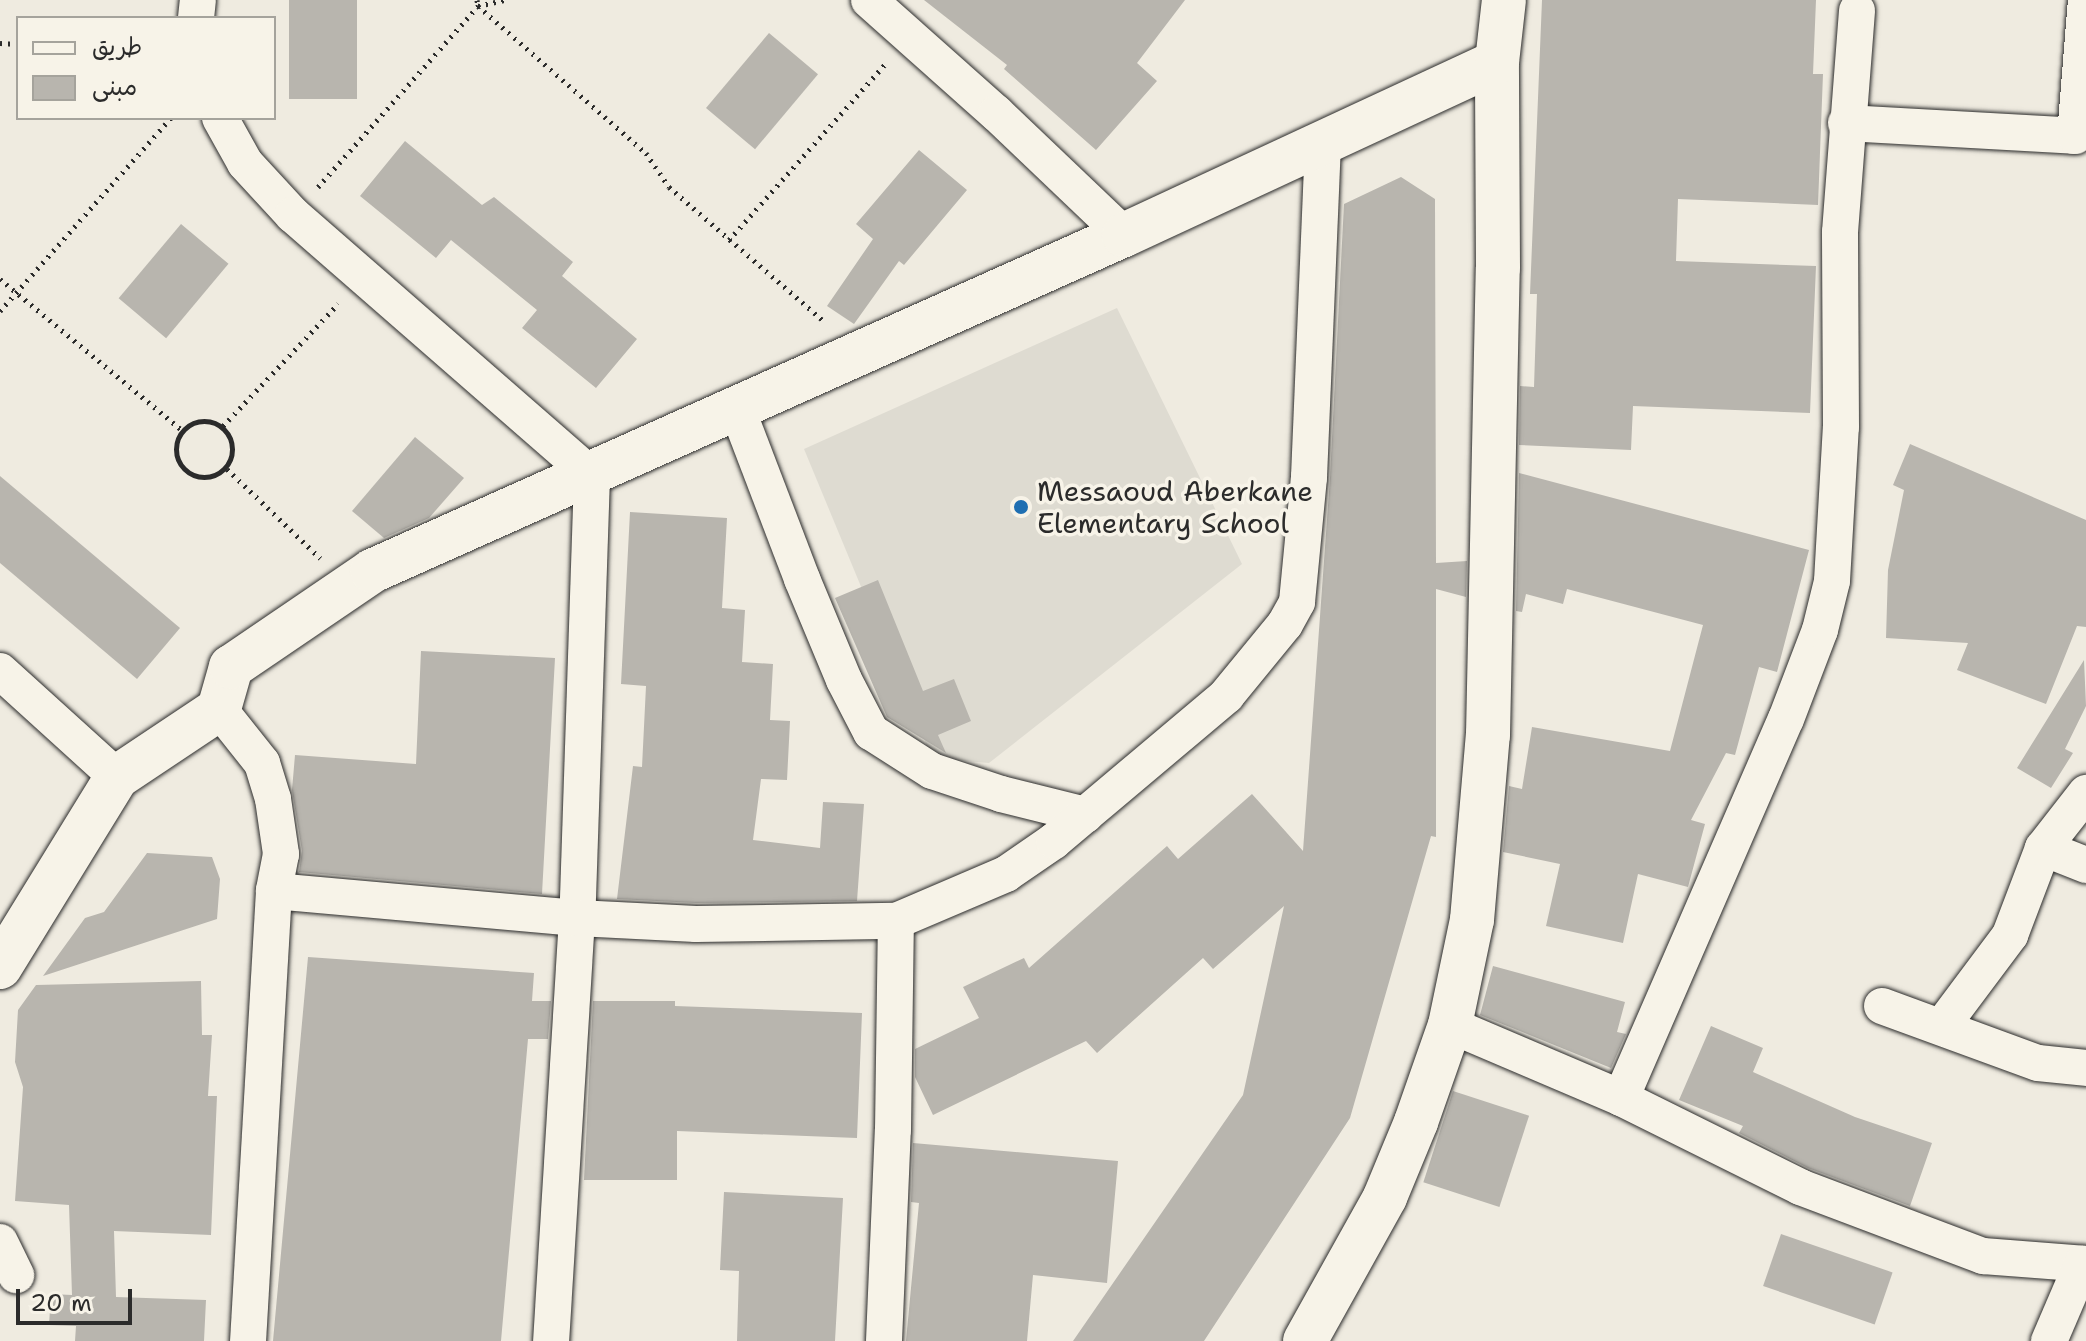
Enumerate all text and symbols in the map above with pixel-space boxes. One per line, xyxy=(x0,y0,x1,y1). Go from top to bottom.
legend xyxy=(16,16,276,120)
text: طريق xyxy=(92,31,142,63)
text: مبنى xyxy=(92,71,137,103)
place label: Messaoud Aberkane Elementary School xyxy=(1037,474,1313,540)
marker: Messaoud Aberkane Elementary School xyxy=(1012,498,1030,516)
scale bar xyxy=(20,1273,136,1323)
text: 20 m xyxy=(30,1287,92,1319)

